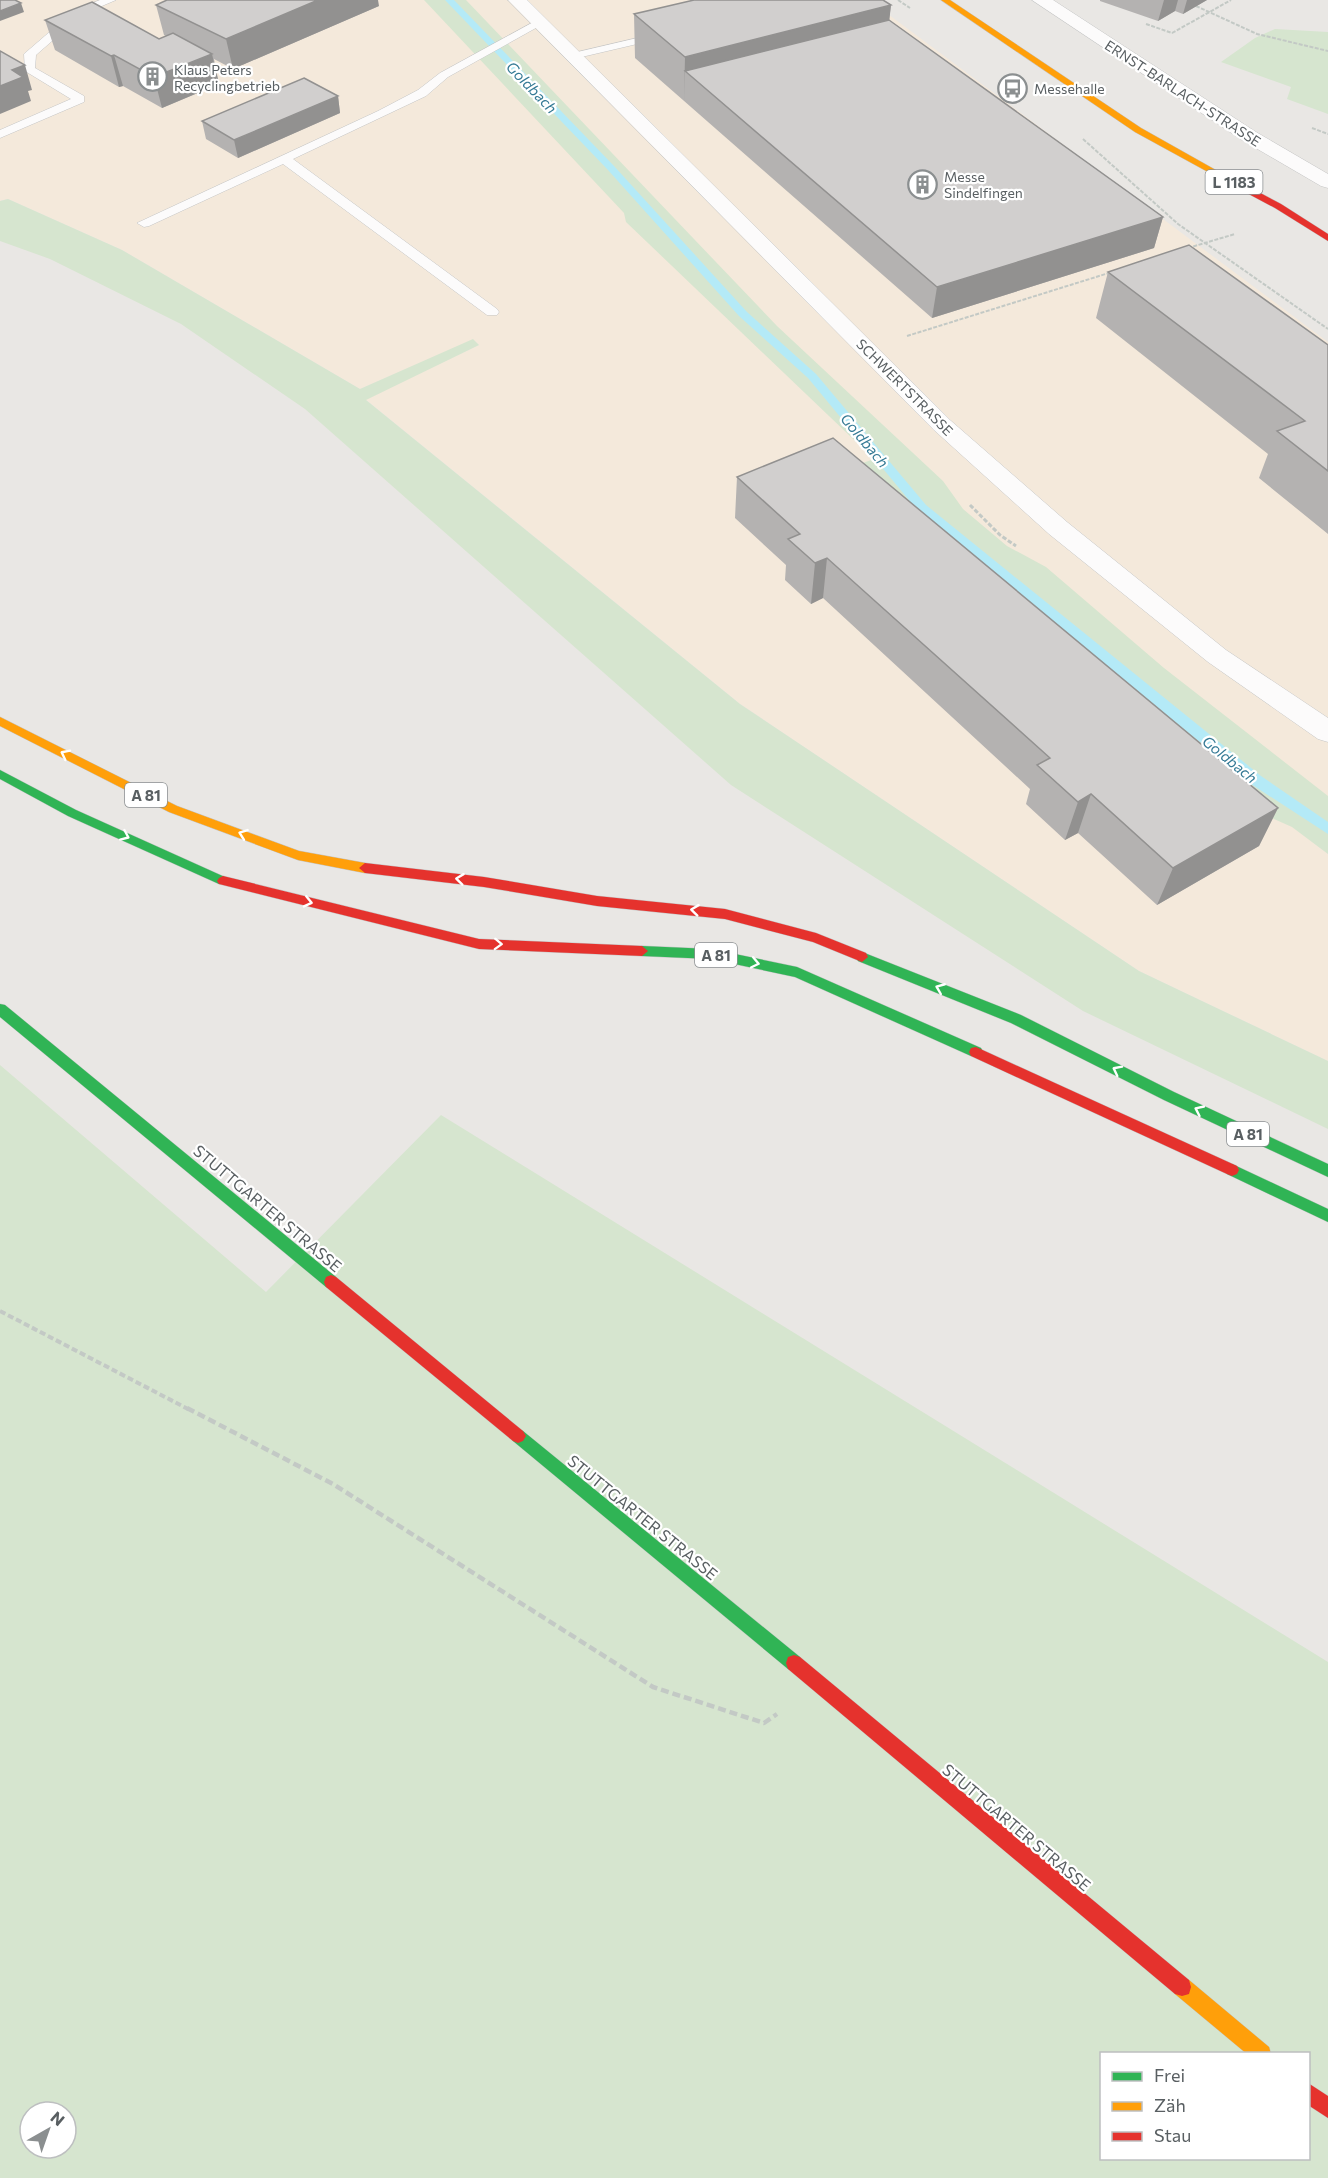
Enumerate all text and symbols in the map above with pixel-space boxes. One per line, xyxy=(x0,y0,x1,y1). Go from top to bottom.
street label: ERNST-BARLACH-STRASSE xyxy=(1102,36,1264,150)
water label: Goldbach xyxy=(503,57,561,117)
building icon: Klaus Peters Recyclingbetrieb xyxy=(137,61,169,93)
place label: Klaus Peters Recyclingbetrieb xyxy=(174,61,280,94)
bus stop icon: Messehalle xyxy=(997,72,1029,104)
place label: Messehalle xyxy=(1034,80,1105,97)
building icon: Messe Sindelfingen xyxy=(907,168,939,200)
place label: Messe Sindelfingen xyxy=(944,168,1023,201)
road number: L 1183 xyxy=(1206,170,1262,194)
street label: SCHWERTSTRASSE xyxy=(853,335,957,439)
water label: Goldbach xyxy=(837,409,893,471)
water label: Goldbach xyxy=(1199,731,1261,787)
one-way arrow xyxy=(61,750,72,761)
road number: A 81 xyxy=(125,783,167,807)
one-way arrow xyxy=(119,829,130,841)
one-way arrow xyxy=(238,829,249,842)
one-way arrow xyxy=(456,873,465,886)
one-way arrow xyxy=(302,895,312,908)
one-way arrow xyxy=(690,904,699,917)
one-way arrow xyxy=(493,938,502,951)
road number: A 81 xyxy=(695,943,737,967)
one-way arrow xyxy=(749,956,759,969)
one-way arrow xyxy=(935,983,946,995)
one-way arrow xyxy=(1112,1066,1123,1077)
one-way arrow xyxy=(1195,1106,1206,1118)
road number: A 81 xyxy=(1227,1122,1269,1146)
street label: STUTTGARTER STRASSE xyxy=(190,1141,346,1275)
street label: STUTTGARTER STRASSE xyxy=(564,1451,722,1583)
street label: STUTTGARTER STRASSE xyxy=(939,1760,1095,1894)
legend xyxy=(1100,2052,1310,2160)
text: Frei xyxy=(1154,2064,1185,2086)
text: Zäh xyxy=(1154,2094,1186,2116)
north arrow xyxy=(18,2100,78,2160)
text: N xyxy=(47,2107,69,2129)
text: Stau xyxy=(1154,2124,1191,2146)

